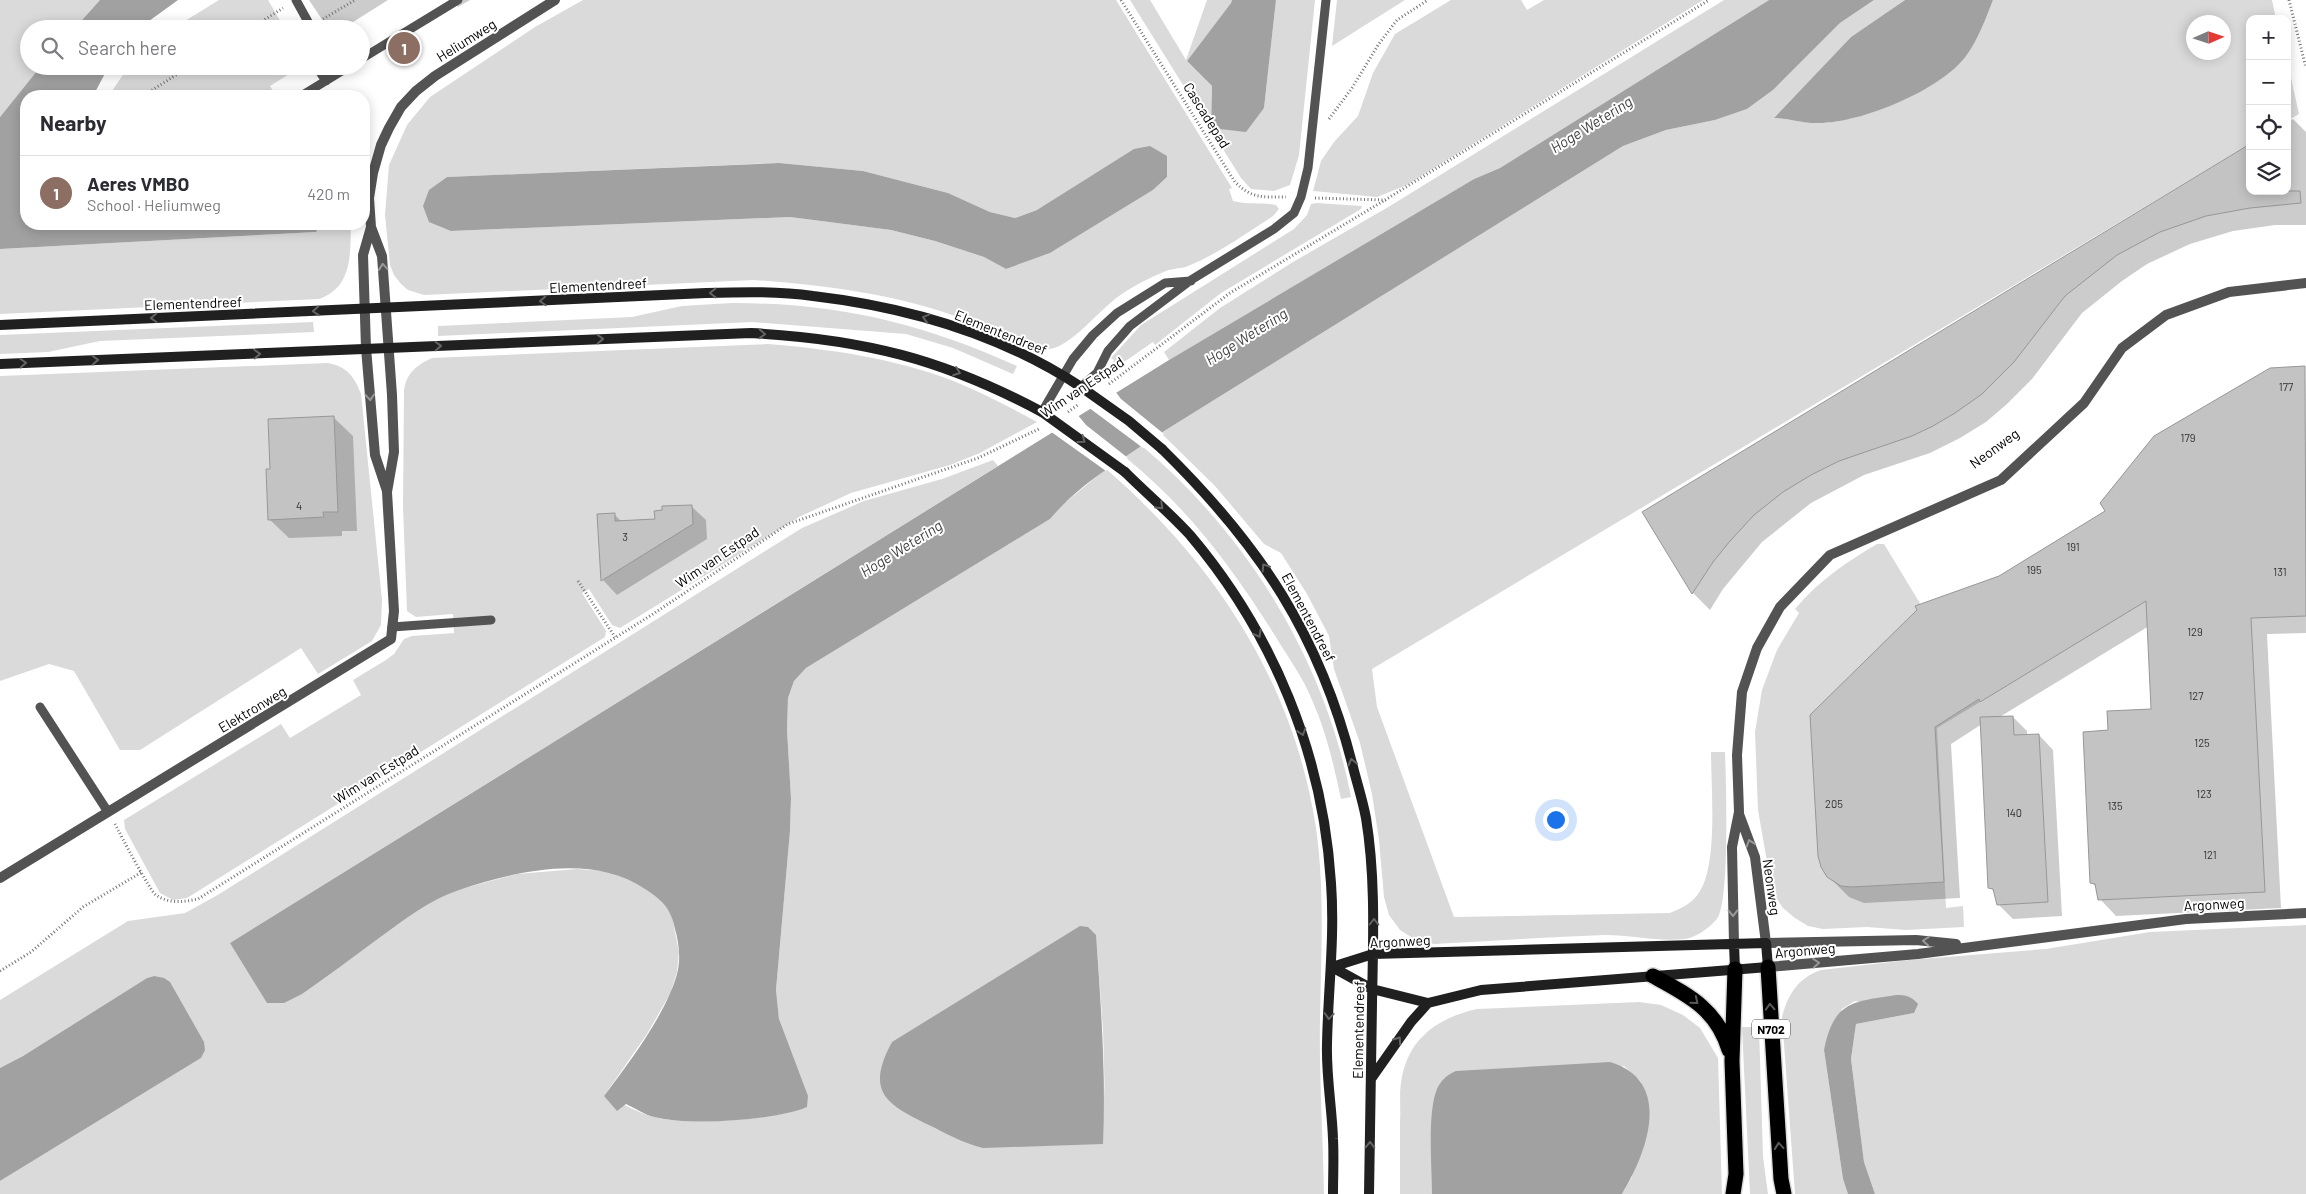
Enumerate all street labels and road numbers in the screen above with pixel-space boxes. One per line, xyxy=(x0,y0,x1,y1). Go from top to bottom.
street label: Heliumweg xyxy=(433,15,499,65)
street label: Cascadepad xyxy=(1180,79,1234,151)
street label: Elementendreef xyxy=(549,274,647,296)
street label: Elementendreef xyxy=(144,293,242,313)
street label: Elementendreef xyxy=(952,306,1050,358)
street label: Wim van Estpad xyxy=(1037,353,1127,421)
street label: Neonweg xyxy=(1966,424,2022,472)
street label: Wim van Estpad xyxy=(672,523,762,591)
street label: Elementendreef xyxy=(1279,570,1339,664)
street label: Elektronweg xyxy=(215,682,289,736)
street label: Wim van Estpad xyxy=(330,741,422,807)
street label: Neonweg xyxy=(1760,858,1784,916)
street label: Argonweg xyxy=(2183,894,2245,914)
street label: Argonweg xyxy=(1369,931,1431,951)
street label: Argonweg xyxy=(1774,939,1836,961)
street label: Elementendreef xyxy=(1349,981,1367,1079)
road number: N702 xyxy=(1752,1020,1790,1038)

